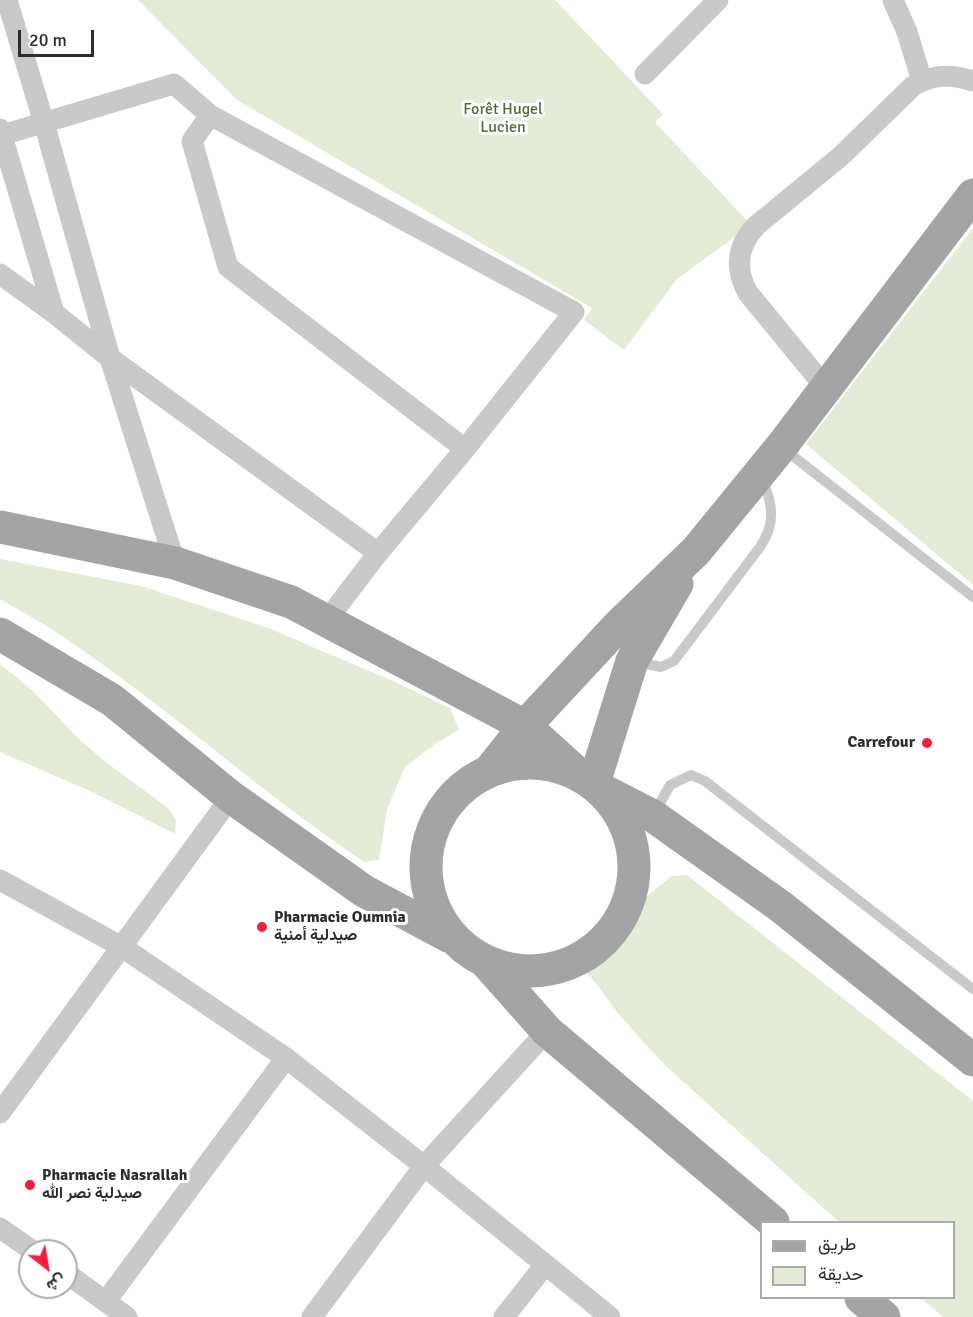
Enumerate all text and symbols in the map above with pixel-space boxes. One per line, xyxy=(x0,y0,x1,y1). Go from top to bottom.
scale bar xyxy=(21,18,98,56)
text: 20 m xyxy=(29,29,67,51)
park label: Forêt Hugel Lucien xyxy=(463,100,543,138)
place label: Carrefour xyxy=(847,733,915,753)
marker: Carrefour xyxy=(920,736,934,750)
place label: Pharmacie Oumnia صيدلية أمنية xyxy=(274,908,406,946)
marker: Pharmacie Oumnia صيدلية أمنية xyxy=(255,920,269,934)
place label: Pharmacie Nasrallah صيدلية نصر الله xyxy=(42,1166,187,1204)
marker: Pharmacie Nasrallah صيدلية نصر الله xyxy=(23,1178,37,1192)
legend xyxy=(760,1221,955,1299)
text: طريق xyxy=(818,1233,856,1255)
north arrow xyxy=(18,1239,78,1299)
text: حديقة xyxy=(818,1263,864,1285)
text: ش xyxy=(43,1269,70,1296)

